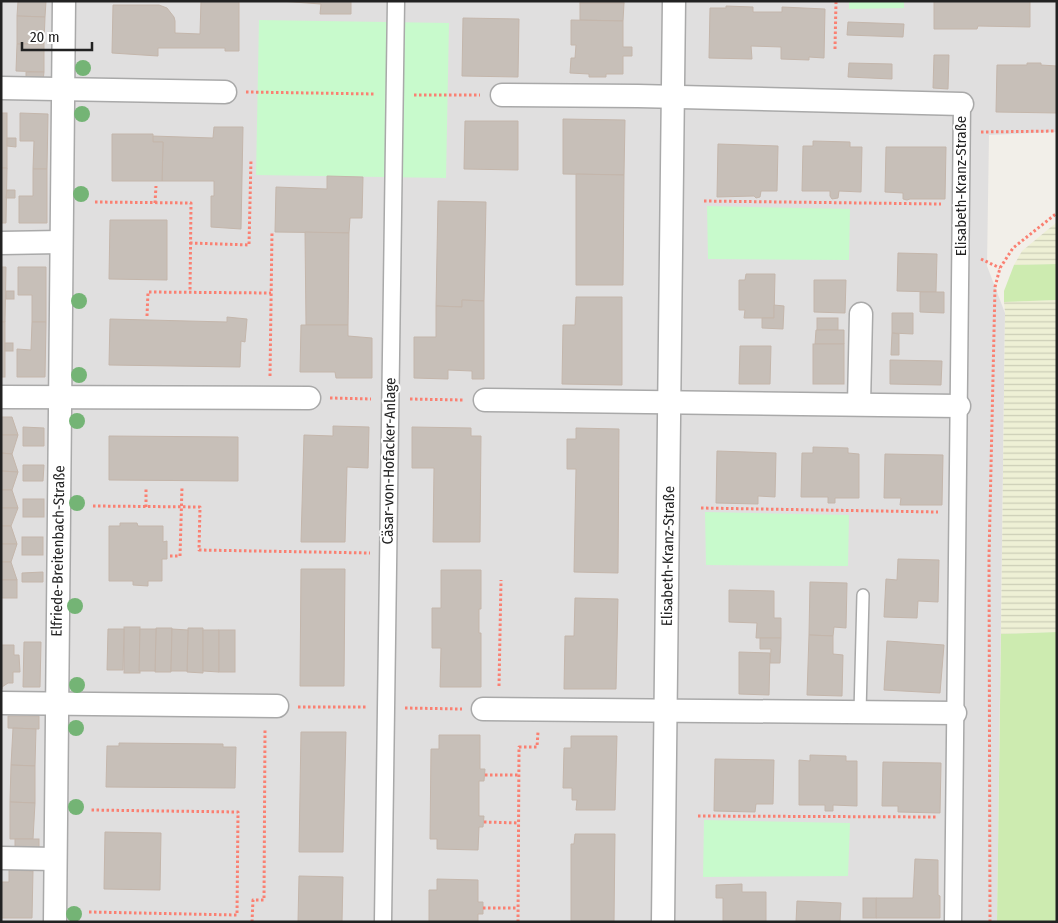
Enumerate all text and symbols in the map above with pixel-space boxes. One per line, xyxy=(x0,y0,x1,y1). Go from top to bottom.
scale bar xyxy=(22,20,92,52)
text: 20 m xyxy=(30,28,60,46)
street label: Elisabeth-Kranz-Straße xyxy=(952,116,970,256)
street label: Cäsar-von-Hofacker-Anlage xyxy=(379,377,399,545)
street label: Elfriede-Breitenbach-Straße xyxy=(48,465,68,637)
street label: Elisabeth-Kranz-Straße xyxy=(658,486,678,626)

